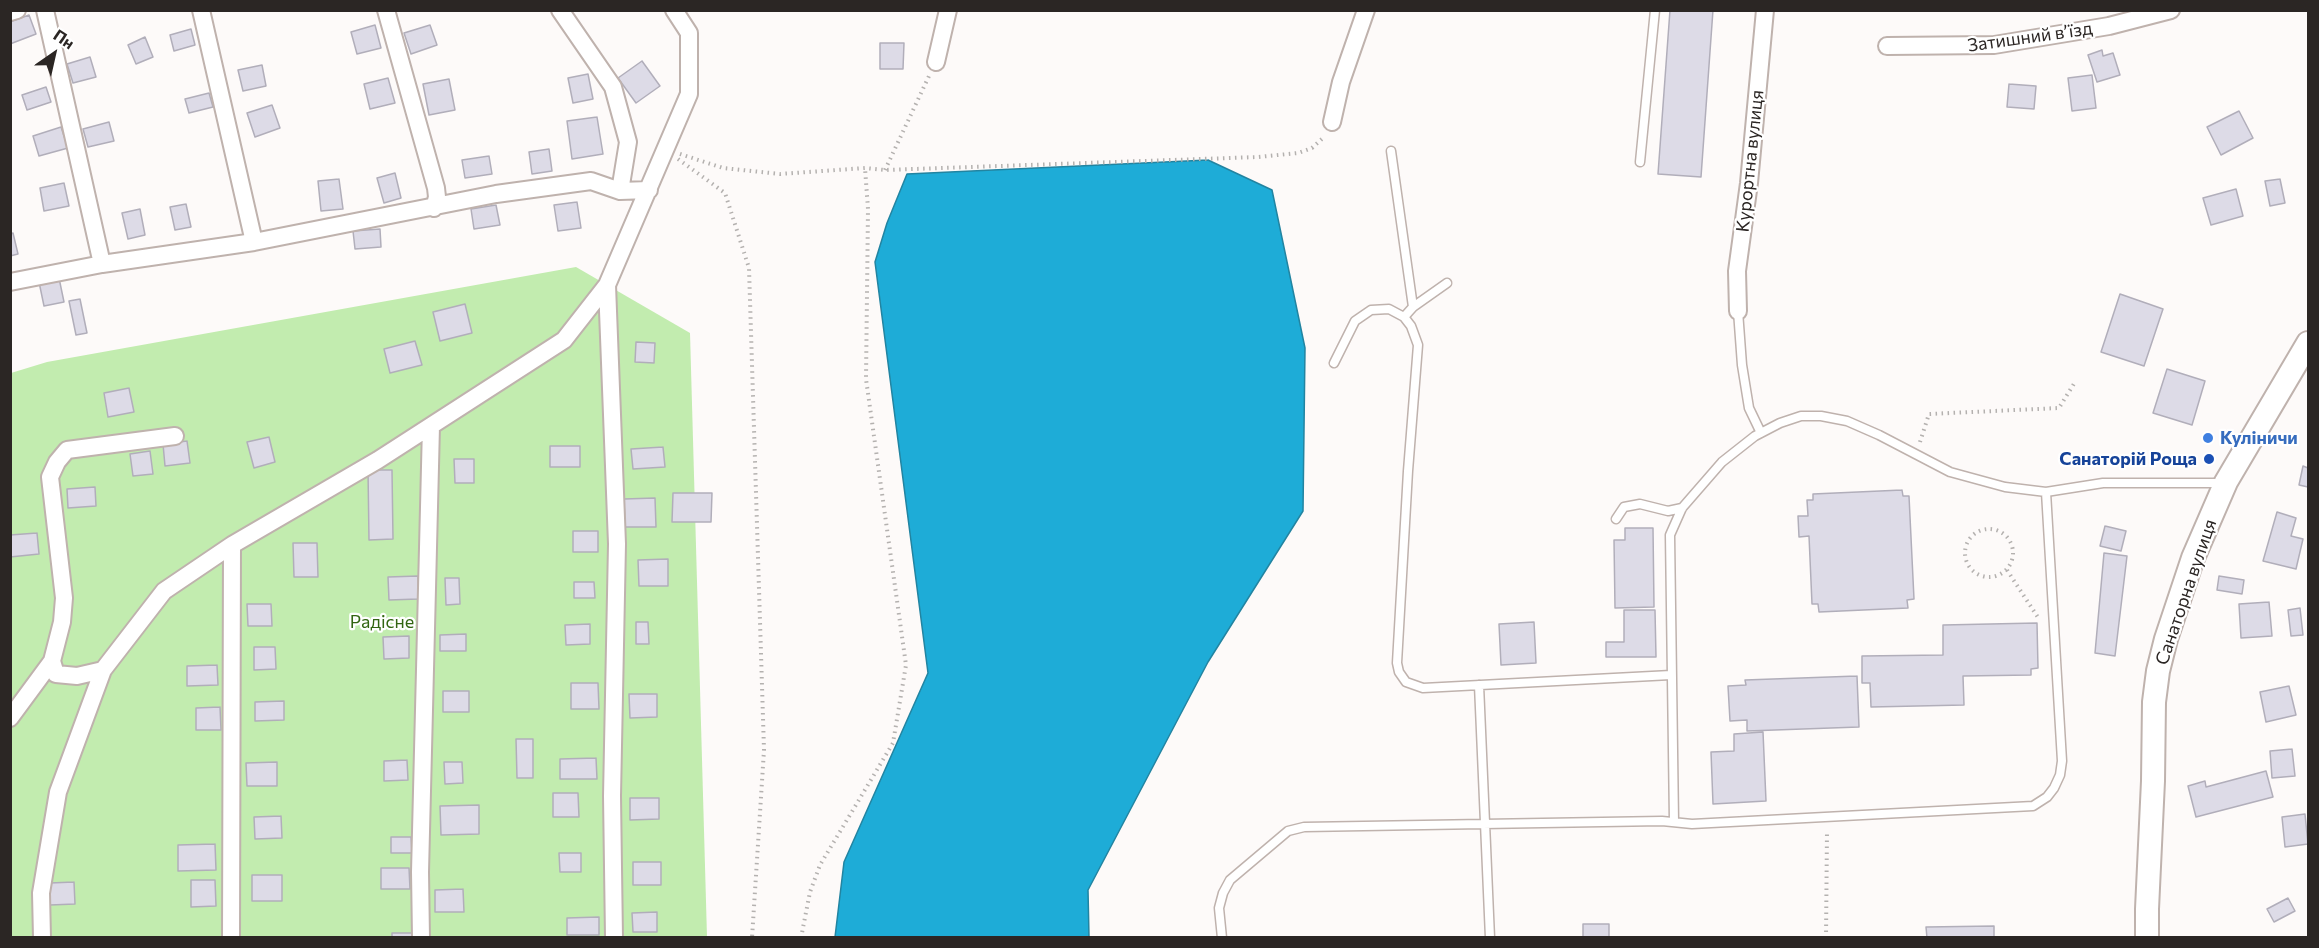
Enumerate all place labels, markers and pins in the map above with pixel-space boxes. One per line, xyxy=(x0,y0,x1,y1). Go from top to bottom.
place label: Куліничи xyxy=(2220,427,2298,449)
marker: Куліничи xyxy=(2201,431,2215,445)
place label: Санаторій Роща xyxy=(2059,448,2197,470)
marker: Санаторій Роща xyxy=(2202,452,2216,466)

